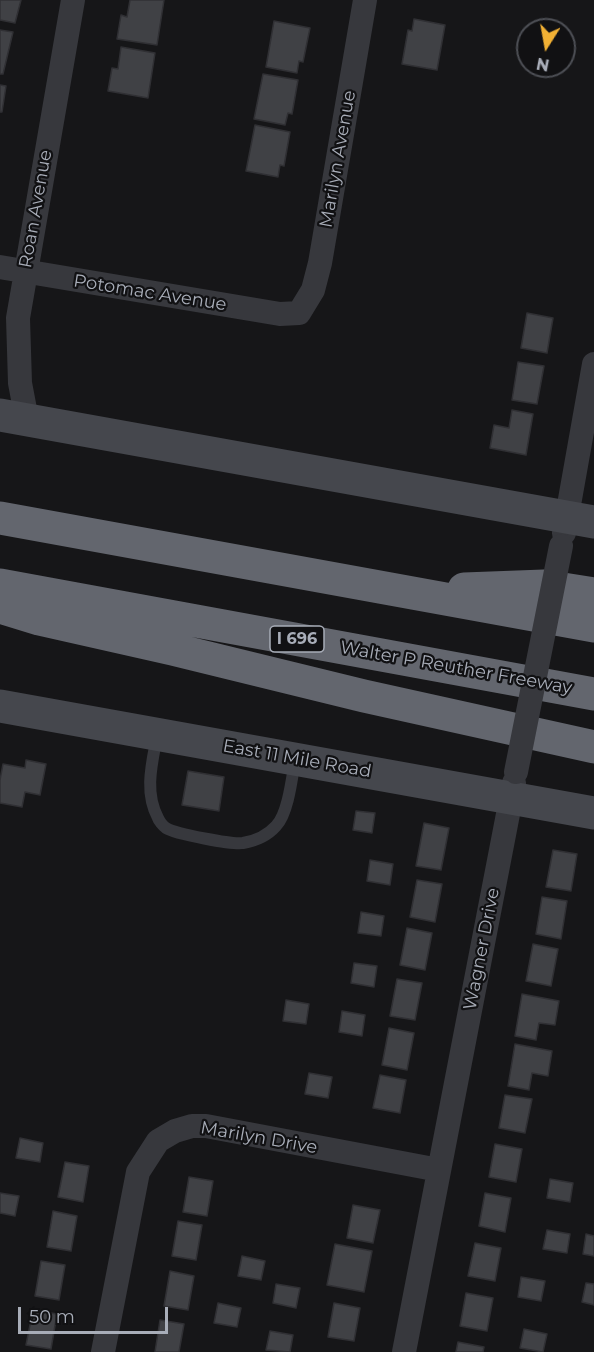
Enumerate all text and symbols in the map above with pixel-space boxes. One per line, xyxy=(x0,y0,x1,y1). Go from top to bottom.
north arrow xyxy=(516,18,576,78)
text: N xyxy=(535,54,551,75)
street label: Marilyn Avenue xyxy=(315,89,361,229)
street label: Roan Avenue xyxy=(15,148,57,270)
street label: Potomac Avenue xyxy=(72,270,228,316)
road number: I 696 xyxy=(270,626,324,652)
street label: Walter P Reuther Freeway xyxy=(338,637,574,699)
street label: East 11 Mile Road xyxy=(221,735,373,783)
street label: Wagner Drive xyxy=(460,886,504,1012)
street label: Marilyn Drive xyxy=(199,1117,319,1159)
scale bar xyxy=(21,1295,171,1333)
text: 50 m xyxy=(29,1306,75,1328)

